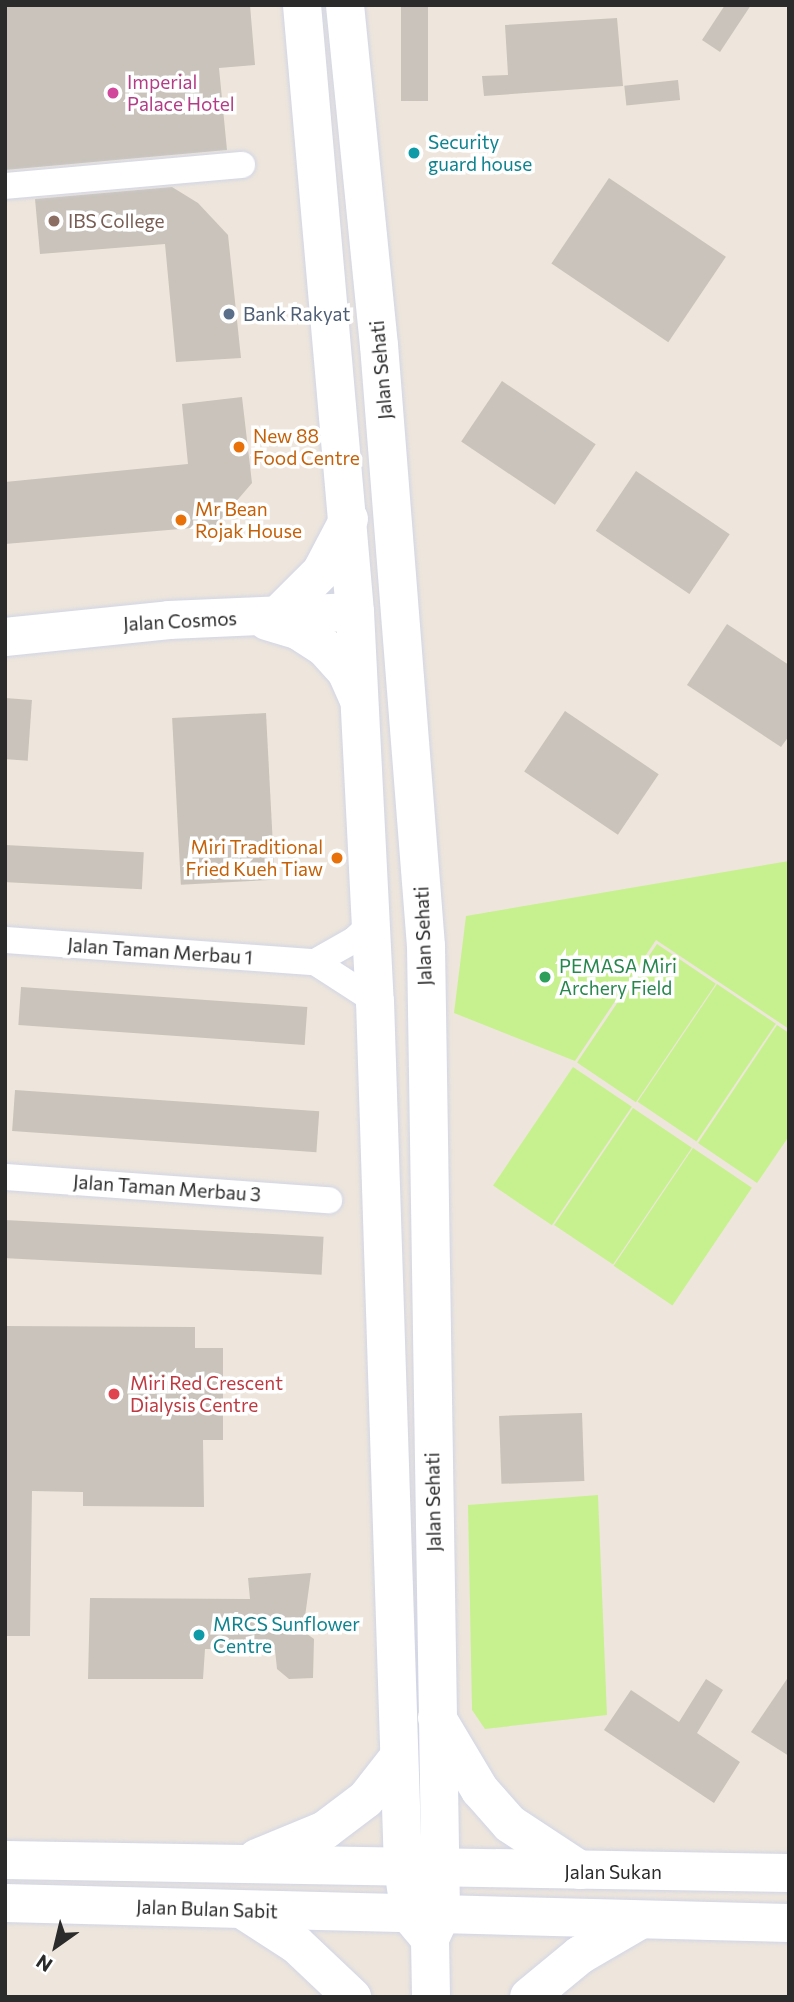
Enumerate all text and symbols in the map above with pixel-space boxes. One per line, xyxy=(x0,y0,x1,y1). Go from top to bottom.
place label: Imperial Palace Hotel xyxy=(127,71,235,115)
marker: Imperial Palace Hotel xyxy=(105,85,121,101)
place label: Security guard house xyxy=(428,131,532,175)
marker: Security guard house xyxy=(406,145,422,161)
place label: IBS College xyxy=(68,210,165,232)
marker: IBS College xyxy=(46,213,62,229)
place label: Bank Rakyat xyxy=(243,303,350,325)
marker: Bank Rakyat xyxy=(221,306,237,322)
street label: Jalan Sehati xyxy=(365,319,397,421)
place label: New 88 Food Centre xyxy=(253,425,360,469)
marker: New 88 Food Centre xyxy=(231,439,247,455)
place label: Mr Bean Rojak House xyxy=(195,498,302,542)
marker: Mr Bean Rojak House xyxy=(173,512,189,528)
street label: Jalan Cosmos xyxy=(123,607,237,635)
place label: Miri Traditional Fried Kueh Tiaw xyxy=(186,836,323,880)
marker: Miri Traditional Fried Kueh Tiaw xyxy=(329,850,345,866)
street label: Jalan Sehati xyxy=(410,886,436,986)
street label: Jalan Taman Merbau 1 xyxy=(67,933,253,969)
place label: PEMASA Miri Archery Field xyxy=(559,955,677,999)
marker: PEMASA Miri Archery Field xyxy=(537,969,553,985)
street label: Jalan Taman Merbau 3 xyxy=(72,1170,262,1206)
place label: Miri Red Crescent Dialysis Centre xyxy=(130,1372,283,1416)
marker: Miri Red Crescent Dialysis Centre xyxy=(104,1384,124,1404)
street label: Jalan Sehati xyxy=(421,1452,445,1552)
place label: MRCS Sunflower Centre xyxy=(213,1613,360,1657)
marker: MRCS Sunflower Centre xyxy=(191,1627,207,1643)
street label: Jalan Sukan xyxy=(564,1861,662,1883)
street label: Jalan Bulan Sabit xyxy=(136,1895,278,1923)
north arrow xyxy=(21,1911,91,1981)
text: N xyxy=(32,1950,56,1977)

